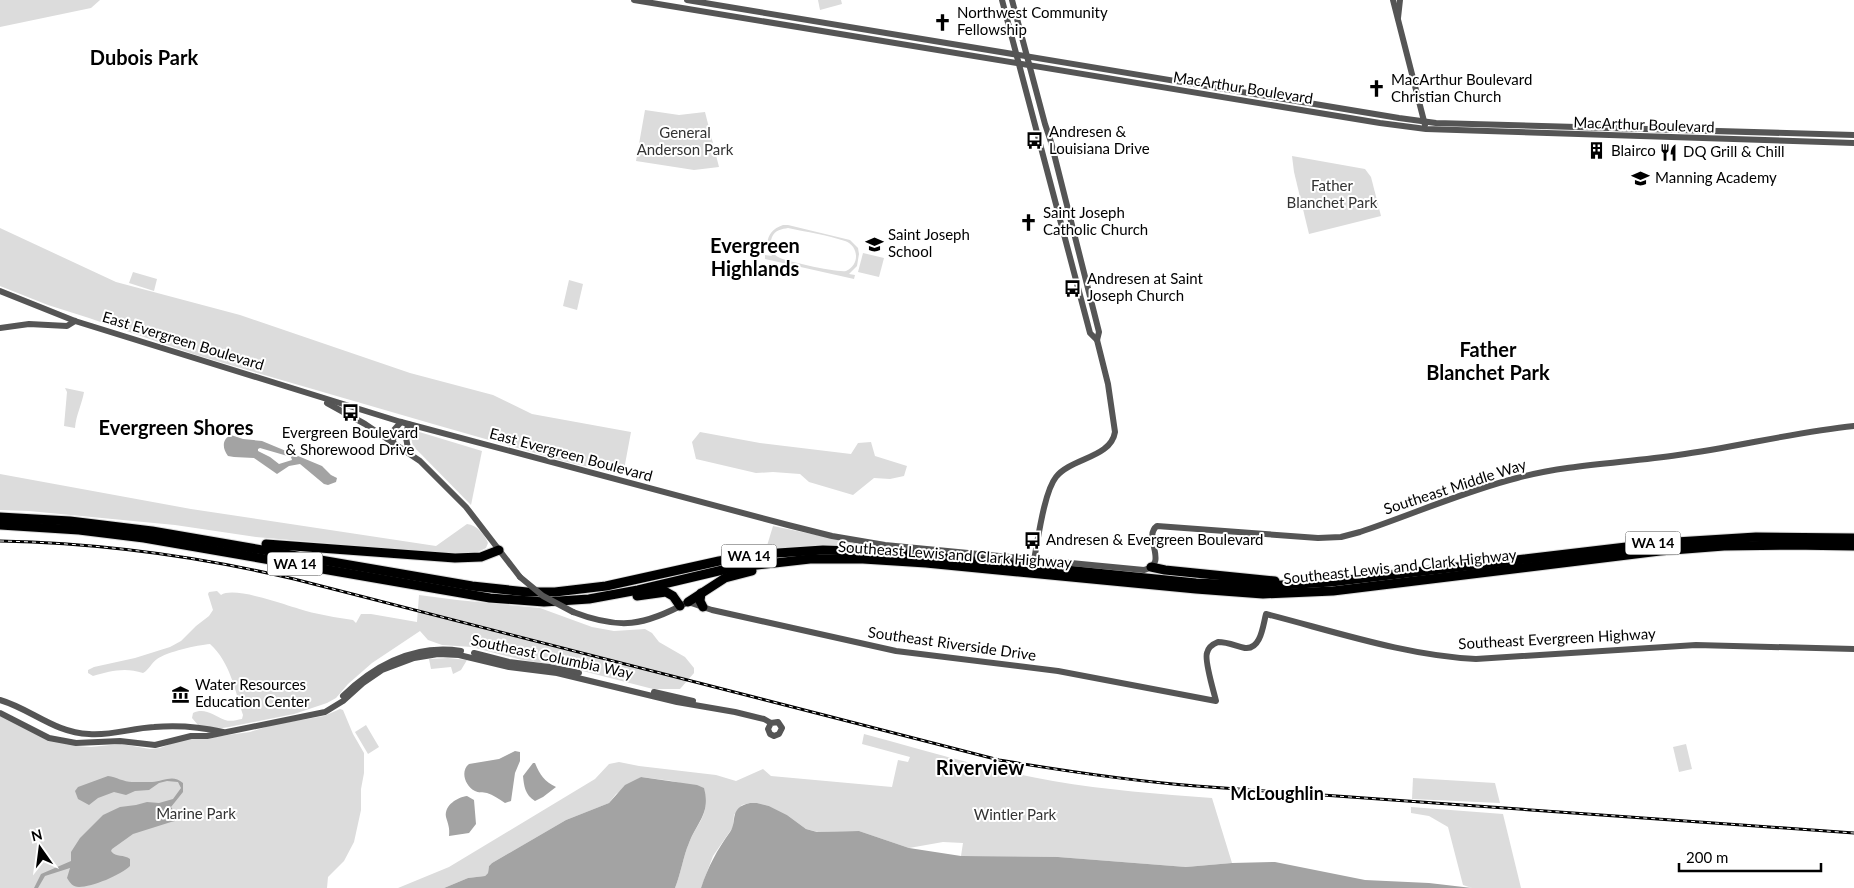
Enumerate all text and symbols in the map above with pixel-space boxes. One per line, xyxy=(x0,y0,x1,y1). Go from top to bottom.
place label: Northwest Community Fellowship xyxy=(957,3,1108,38)
church icon: Northwest Community Fellowship xyxy=(933,12,953,32)
district label: Dubois Park xyxy=(90,45,198,69)
street label: MacArthur Boulevard xyxy=(1172,67,1314,107)
place label: MacArthur Boulevard Christian Church xyxy=(1391,70,1532,105)
church icon: MacArthur Boulevard Christian Church xyxy=(1367,79,1387,99)
street label: MacArthur Boulevard xyxy=(1573,113,1715,135)
place label: Andresen & Louisiana Drive xyxy=(1049,122,1150,157)
park label: General Anderson Park xyxy=(637,123,734,158)
bus stop icon: Andresen & Louisiana Drive xyxy=(1025,131,1045,151)
building icon: Blairco xyxy=(1587,141,1607,161)
place label: Blairco xyxy=(1611,141,1656,159)
restaurant icon: DQ Grill & Chill xyxy=(1659,142,1679,162)
place label: DQ Grill & Chill xyxy=(1683,142,1785,160)
school or university icon: Manning Academy xyxy=(1631,168,1651,188)
place label: Manning Academy xyxy=(1655,168,1777,186)
park label: Father Blanchet Park xyxy=(1287,176,1378,211)
place label: Saint Joseph Catholic Church xyxy=(1043,203,1148,238)
church icon: Saint Joseph Catholic Church xyxy=(1019,212,1039,232)
place label: Saint Joseph School xyxy=(888,225,970,260)
district label: Evergreen Highlands xyxy=(710,233,800,280)
school or university icon: Saint Joseph School xyxy=(864,234,884,254)
place label: Andresen at Saint Joseph Church xyxy=(1087,269,1204,304)
bus stop icon: Andresen at Saint Joseph Church xyxy=(1063,278,1083,298)
street label: East Evergreen Boulevard xyxy=(100,307,266,373)
district label: Father Blanchet Park xyxy=(1426,337,1550,384)
bus stop icon: Evergreen Boulevard & Shorewood Drive xyxy=(340,402,360,422)
district label: Evergreen Shores xyxy=(99,415,254,439)
place label: Evergreen Boulevard & Shorewood Drive xyxy=(282,423,418,458)
street label: East Evergreen Boulevard xyxy=(488,424,655,484)
street label: Southeast Middle Way xyxy=(1381,454,1528,518)
bus stop icon: Andresen & Evergreen Boulevard xyxy=(1022,530,1042,550)
place label: Andresen & Evergreen Boulevard xyxy=(1046,530,1264,548)
road number: WA 14 xyxy=(1626,532,1680,554)
street label: Southeast Lewis and Clark Highway xyxy=(838,537,1073,571)
road number: WA 14 xyxy=(722,544,776,568)
street label: Southeast Lewis and Clark Highway xyxy=(1282,545,1518,587)
road number: WA 14 xyxy=(268,552,322,576)
street label: Southeast Riverside Drive xyxy=(867,622,1037,664)
street label: Southeast Evergreen Highway xyxy=(1458,624,1656,652)
street label: Southeast Columbia Way xyxy=(470,630,635,682)
place label: Water Resources Education Center xyxy=(195,675,310,710)
museum icon: Water Resources Education Center xyxy=(171,684,191,704)
district label: Riverview xyxy=(936,755,1024,779)
district label: McLoughlin xyxy=(1230,782,1324,804)
park label: Marine Park xyxy=(156,804,236,822)
park label: Wintler Park xyxy=(974,805,1057,823)
north arrow xyxy=(15,823,65,873)
text: N xyxy=(29,825,44,844)
scale bar xyxy=(1679,840,1822,872)
text: 200 m xyxy=(1686,848,1728,866)

